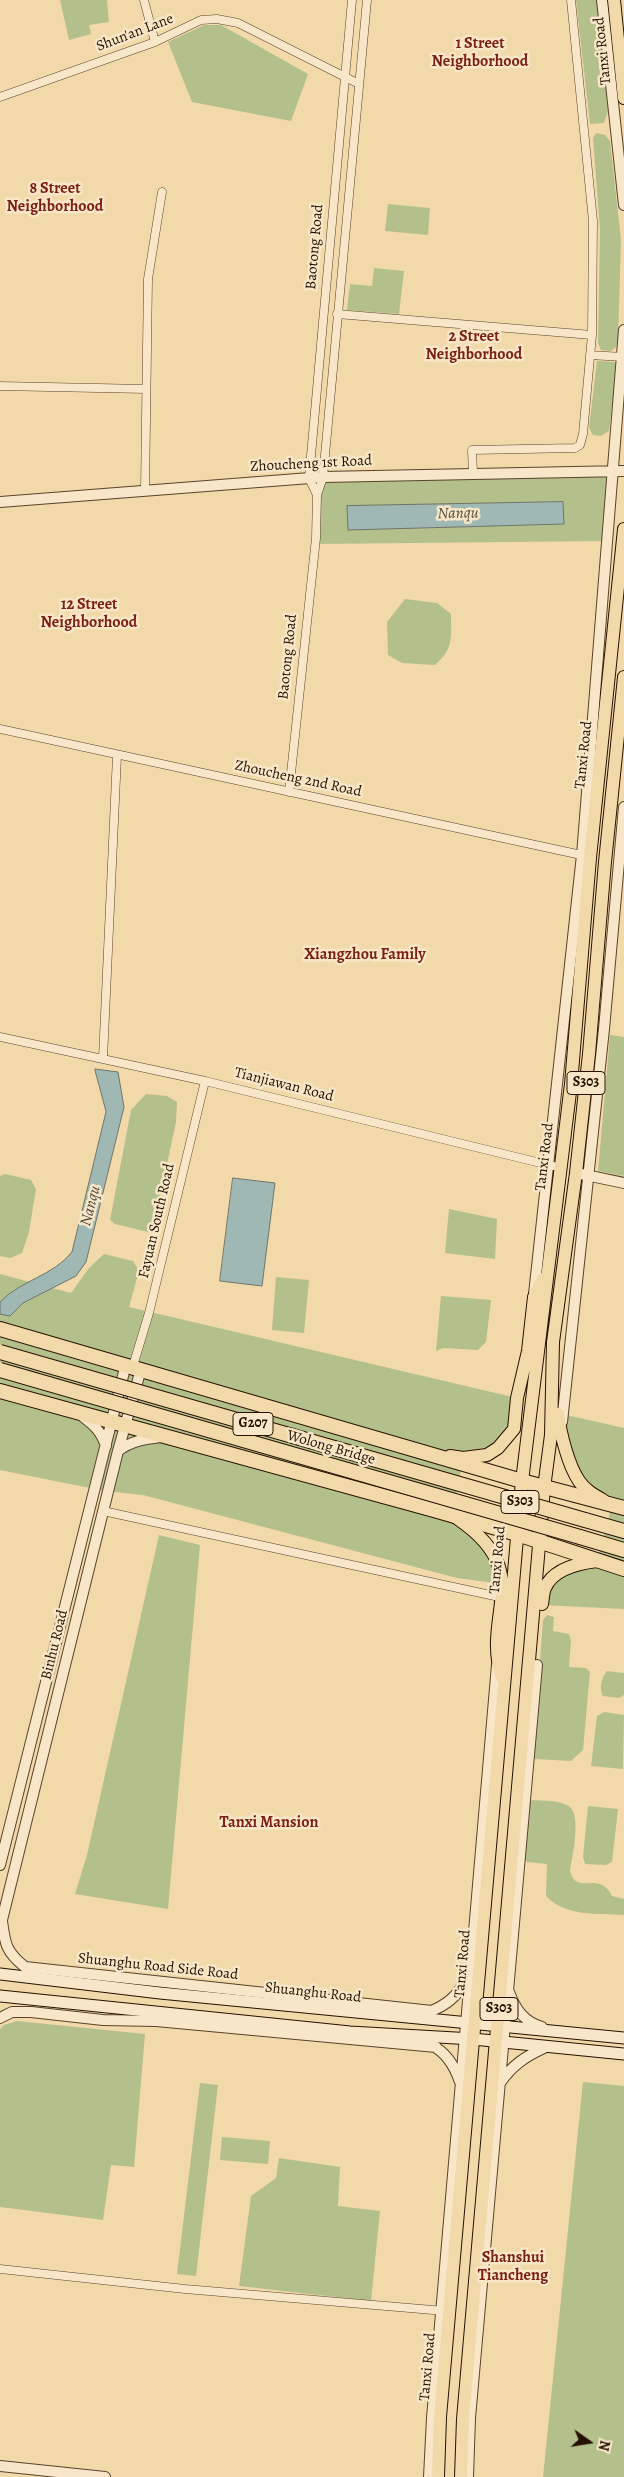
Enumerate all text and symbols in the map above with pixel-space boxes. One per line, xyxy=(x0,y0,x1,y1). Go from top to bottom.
street label: Shun'an Lane xyxy=(94,10,176,56)
street label: Tanxi Road xyxy=(590,16,616,86)
district label: 1 Street Neighborhood xyxy=(432,34,528,72)
district label: 8 Street Neighborhood xyxy=(7,179,103,217)
street label: Baotong Road xyxy=(302,203,328,291)
district label: 2 Street Neighborhood xyxy=(426,327,522,365)
street label: Zhoucheng 1st Road xyxy=(250,452,372,476)
water label: Nanqu xyxy=(437,504,479,524)
district label: 12 Street Neighborhood xyxy=(41,595,137,633)
street label: Baotong Road xyxy=(275,613,301,701)
street label: Tanxi Road xyxy=(571,720,597,790)
street label: Zhoucheng 2nd Road xyxy=(233,757,363,801)
district label: Xiangzhou Family xyxy=(304,945,426,965)
street label: Tianjiawan Road xyxy=(233,1064,335,1106)
road number: S303 xyxy=(567,1072,605,1094)
street label: Tanxi Road xyxy=(532,1122,558,1192)
street label: Fayuan South Road xyxy=(135,1162,179,1280)
water label: Nanqu xyxy=(77,1184,105,1228)
road number: G207 xyxy=(233,1412,273,1436)
street label: Wolong Bridge xyxy=(285,1427,377,1469)
road number: S303 xyxy=(501,1490,539,1514)
street label: Tanxi Road xyxy=(486,1525,510,1595)
street label: Binhu Road xyxy=(38,1608,72,1682)
district label: Tanxi Mansion xyxy=(219,1813,319,1833)
street label: Tanxi Road xyxy=(451,1929,475,1999)
street label: Shuanghu Road Side Road xyxy=(77,1950,239,1984)
street label: Shuanghu Road xyxy=(264,1979,362,2007)
road number: S303 xyxy=(480,1998,518,2020)
district label: Shanshui Tiancheng xyxy=(478,2248,548,2286)
street label: Tanxi Road xyxy=(416,2332,440,2402)
north arrow xyxy=(564,2417,614,2467)
text: N xyxy=(594,2438,615,2453)

